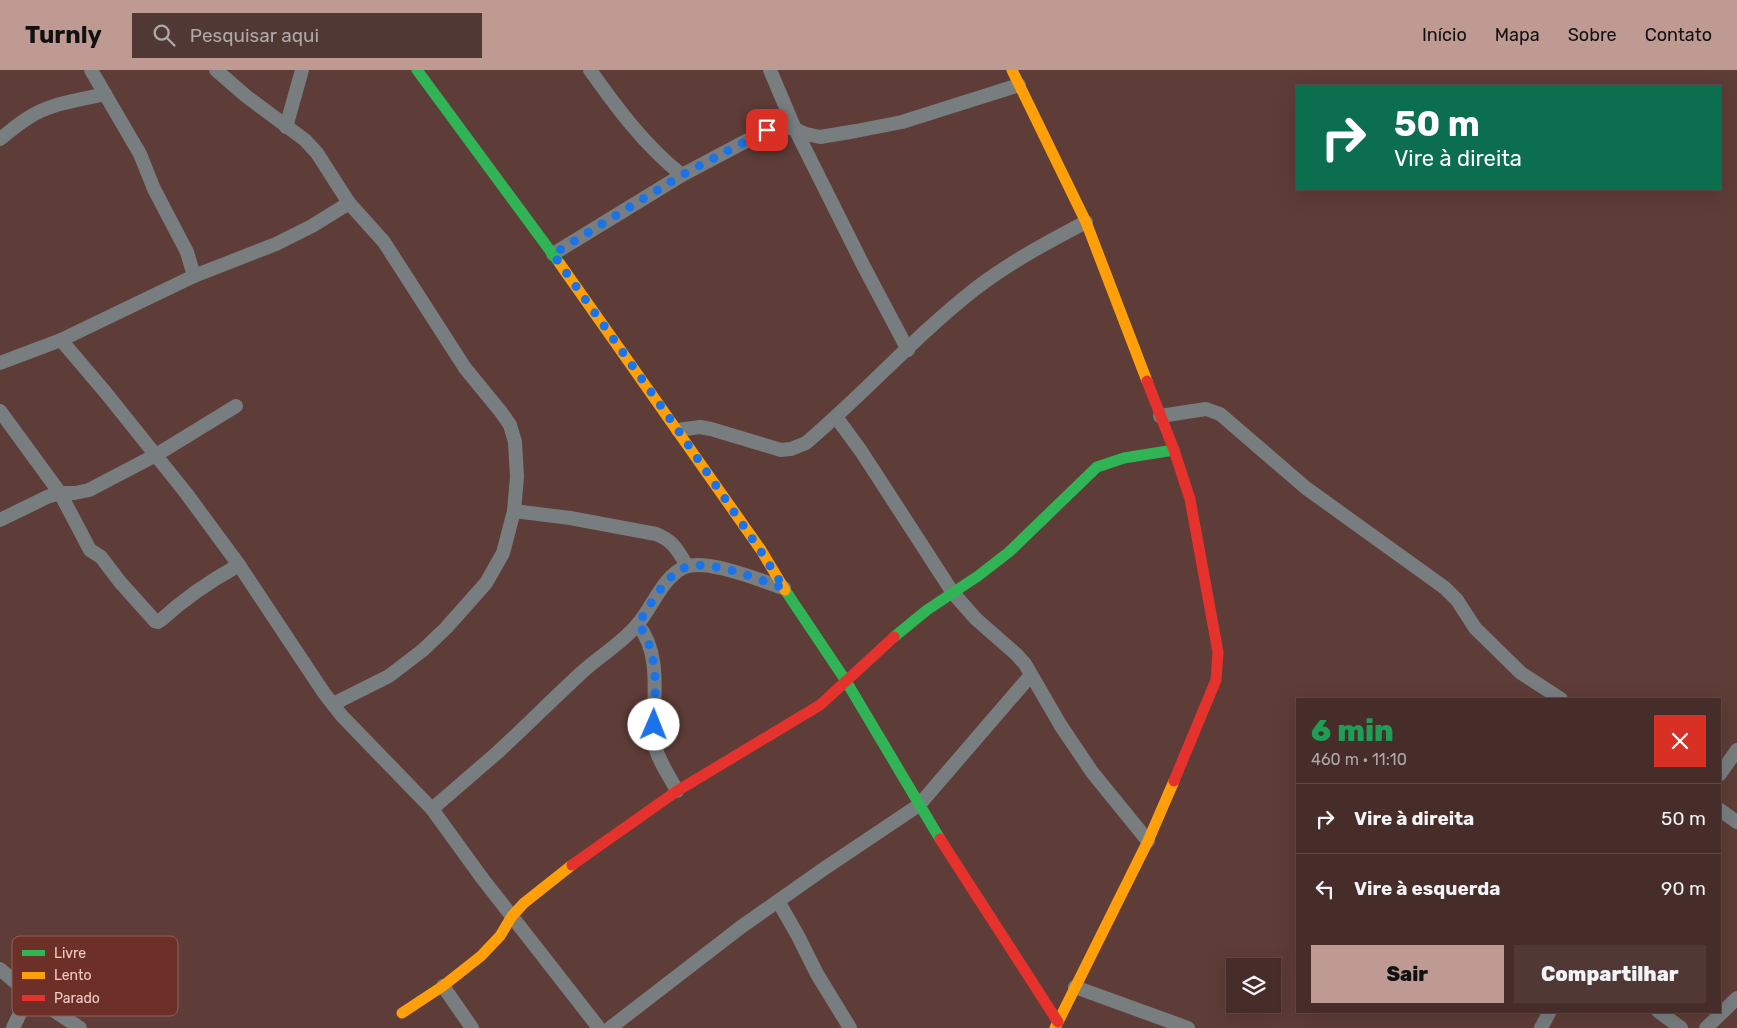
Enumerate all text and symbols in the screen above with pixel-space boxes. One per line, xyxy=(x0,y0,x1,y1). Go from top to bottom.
search box xyxy=(132,13,482,58)
text: Turnly xyxy=(25,21,102,49)
icon: search xyxy=(150,21,178,49)
text: Pesquisar aqui xyxy=(190,24,319,47)
text: Início xyxy=(1422,24,1467,46)
text: Mapa xyxy=(1495,24,1540,46)
text: Sobre xyxy=(1568,24,1617,46)
text: Contato xyxy=(1645,24,1712,46)
text: 50 m xyxy=(1394,103,1480,145)
icon: right xyxy=(1311,105,1376,170)
pin xyxy=(746,109,788,151)
icon: arrive xyxy=(753,116,781,144)
text: Vire à direita xyxy=(1394,145,1522,172)
position arrow xyxy=(627,698,679,750)
text: 6 min xyxy=(1311,713,1394,749)
button: close xyxy=(1654,715,1706,767)
text: 460 m · 11:10 xyxy=(1311,750,1407,769)
icon: right xyxy=(1311,805,1339,833)
text: Vire à direita xyxy=(1354,807,1474,830)
text: 50 m xyxy=(1661,807,1706,830)
icon: left xyxy=(1311,875,1339,903)
text: Vire à esquerda xyxy=(1354,877,1501,900)
text: 90 m xyxy=(1661,877,1706,900)
legend xyxy=(12,936,178,1016)
text: Livre xyxy=(54,945,86,962)
button: Sair xyxy=(1311,945,1504,1003)
button: Compartilhar xyxy=(1514,945,1706,1003)
map controls xyxy=(1226,958,1281,1013)
button: layers xyxy=(1226,958,1281,1013)
text: Lento xyxy=(54,967,91,984)
text: Parado xyxy=(54,990,100,1007)

